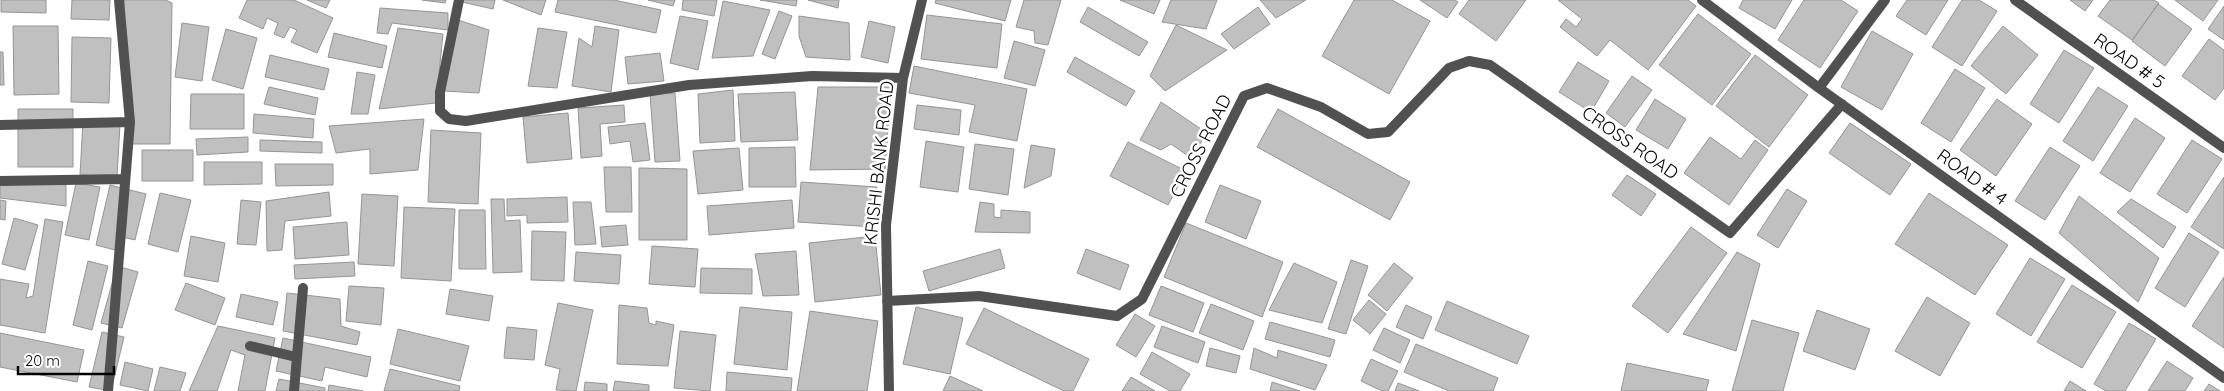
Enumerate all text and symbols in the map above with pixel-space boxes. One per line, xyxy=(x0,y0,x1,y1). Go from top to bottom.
street label: ROAD # 5 xyxy=(2089,28,2169,93)
street label: KRISHI BANK ROAD xyxy=(858,80,899,246)
street label: CROSS ROAD xyxy=(1165,90,1236,201)
street label: CROSS ROAD xyxy=(1578,101,1683,184)
street label: ROAD # 4 xyxy=(1933,143,2012,210)
scale bar xyxy=(18,344,114,376)
text: 20 m xyxy=(25,351,60,370)

